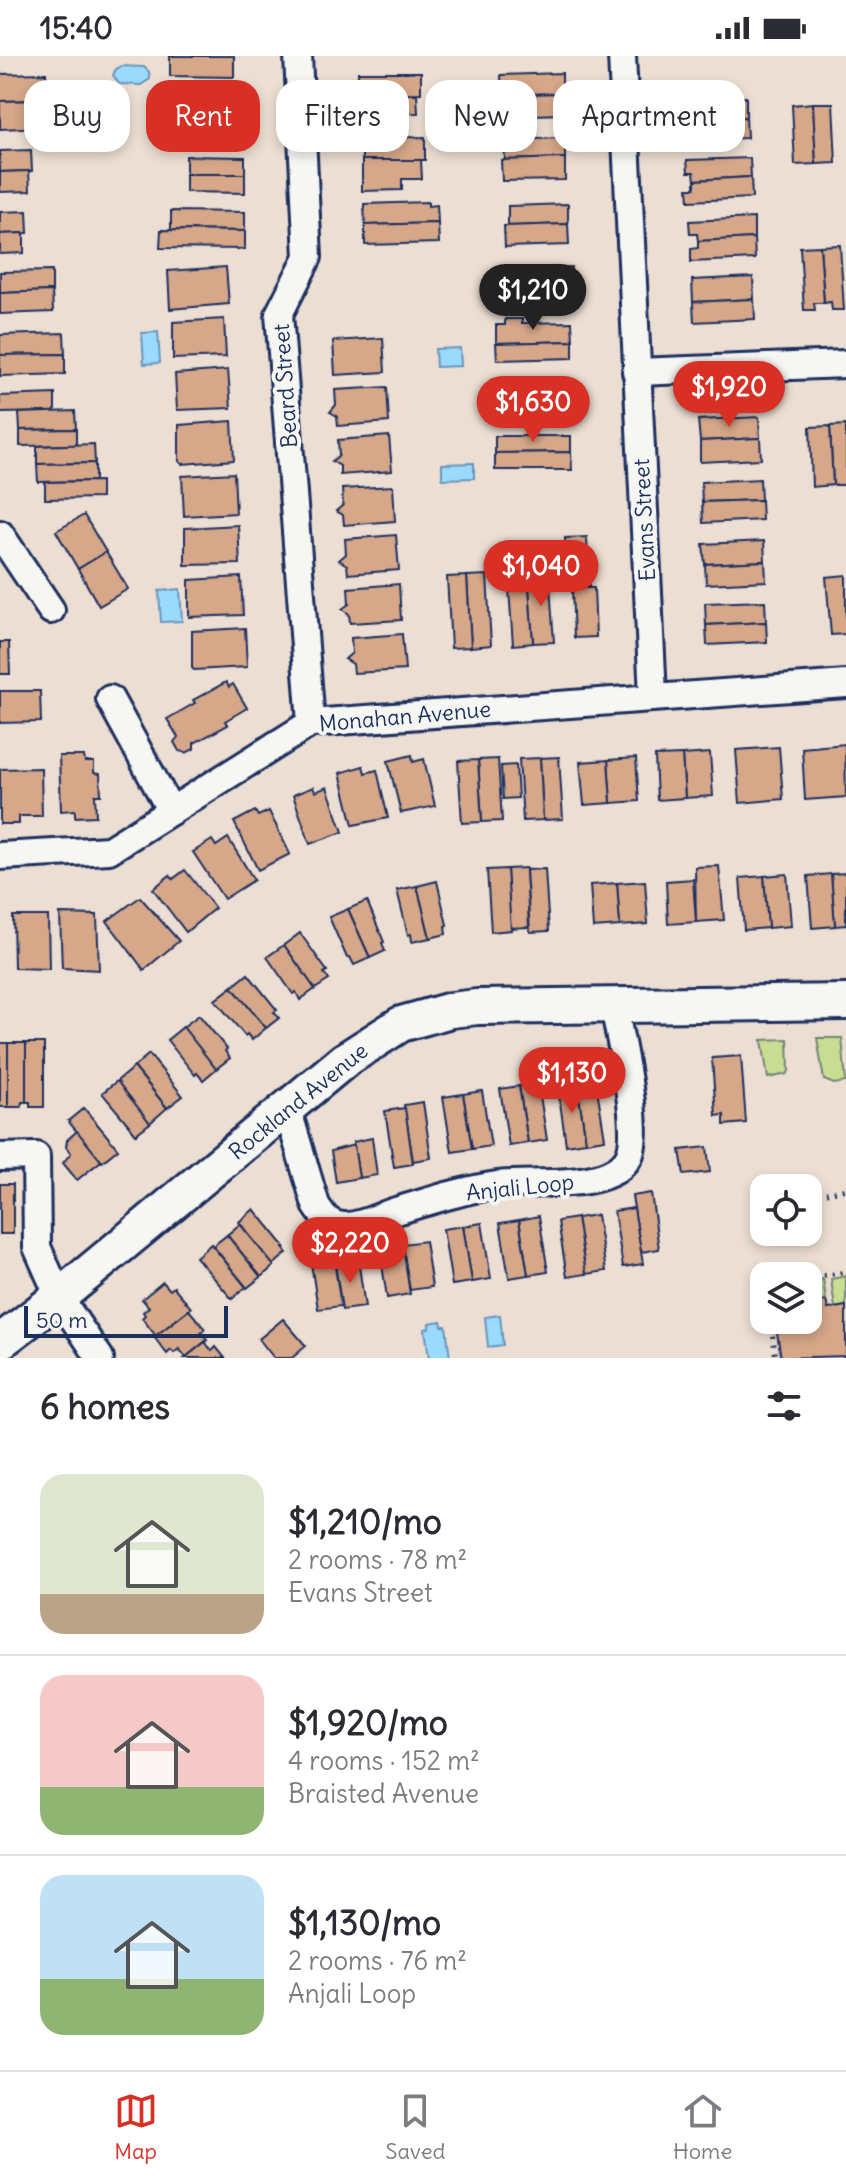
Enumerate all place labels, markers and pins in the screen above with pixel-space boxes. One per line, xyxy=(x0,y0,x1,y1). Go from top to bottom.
pin: $1,210 xyxy=(468,264,598,332)
pin: $1,920 xyxy=(664,361,794,429)
pin: $1,630 xyxy=(468,376,598,444)
pin: $1,040 xyxy=(476,540,606,608)
pin: $1,130 xyxy=(507,1047,637,1115)
pin: $2,220 xyxy=(285,1217,415,1285)

